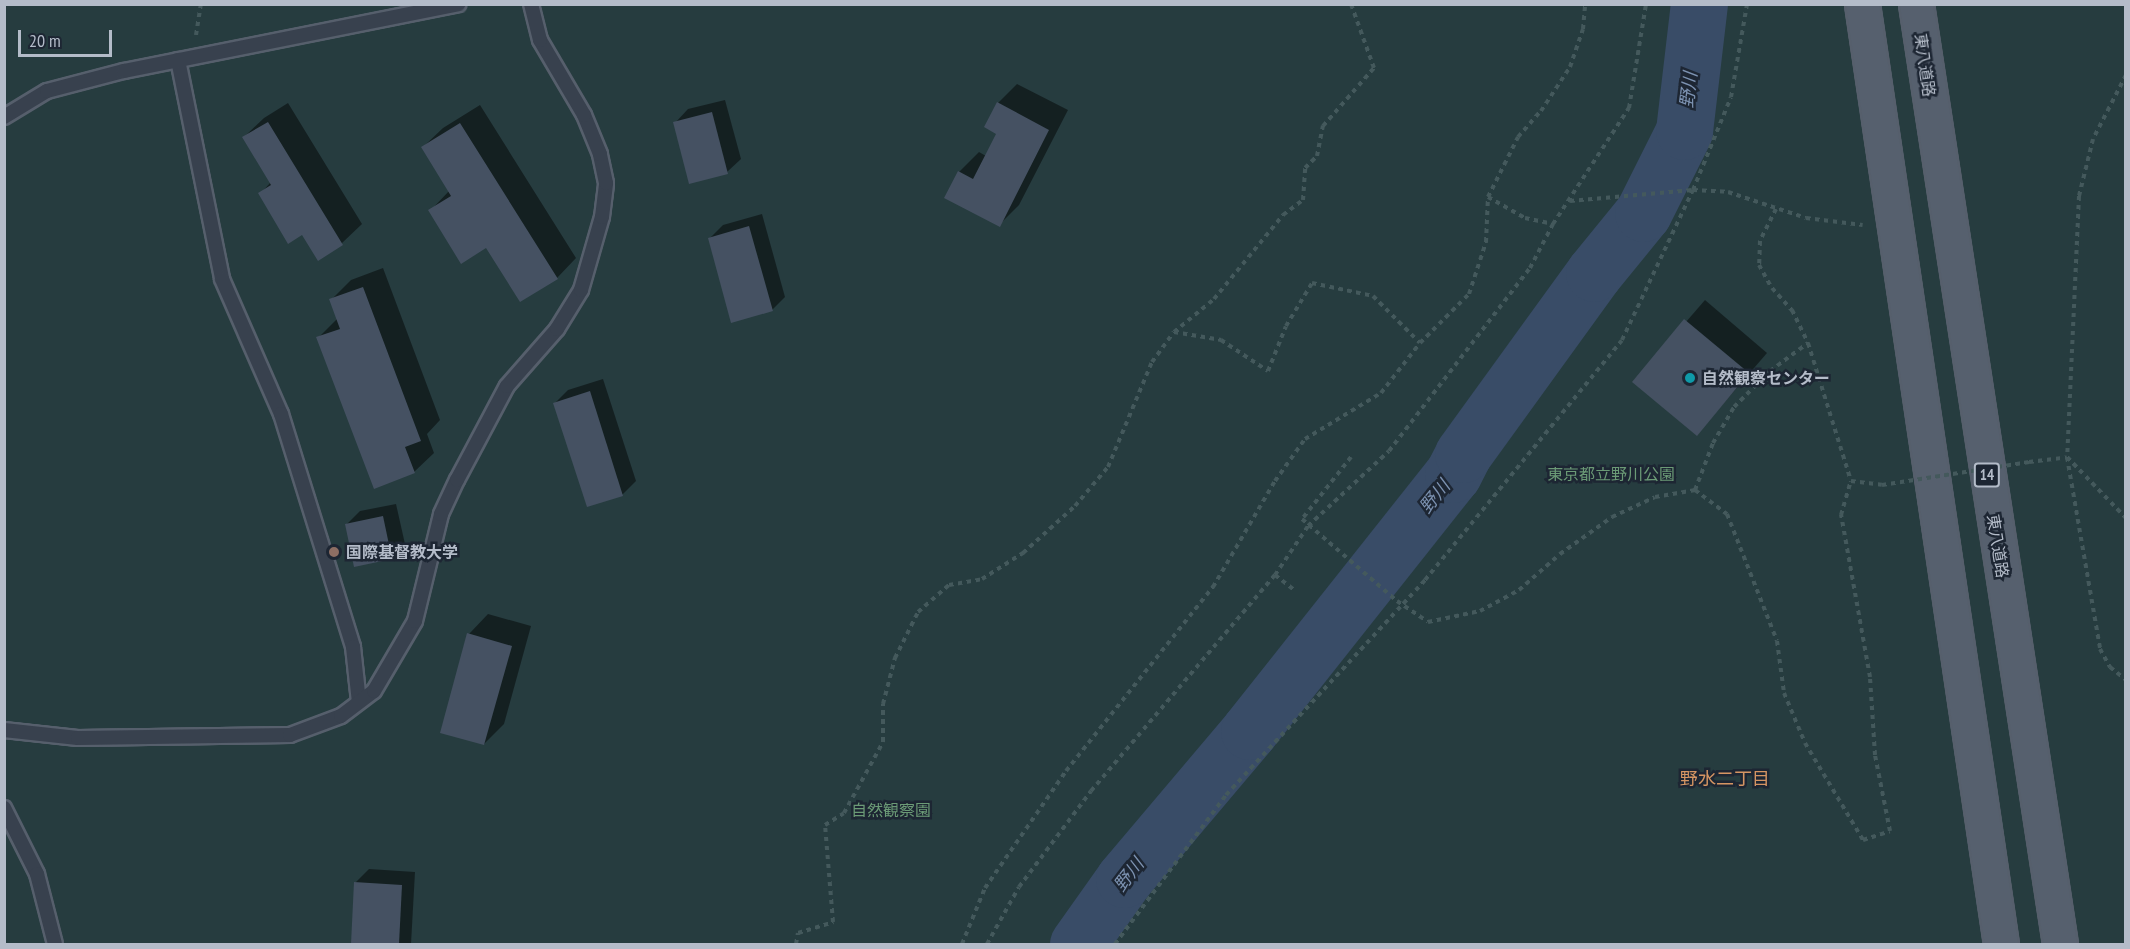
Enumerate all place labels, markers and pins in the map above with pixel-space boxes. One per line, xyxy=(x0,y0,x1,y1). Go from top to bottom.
place label: 自然観察センター xyxy=(1702,368,1830,388)
marker: 自然観察センター xyxy=(1683,371,1697,385)
place label: 国際基督教大学 xyxy=(346,542,458,562)
marker: 国際基督教大学 xyxy=(327,545,341,559)

